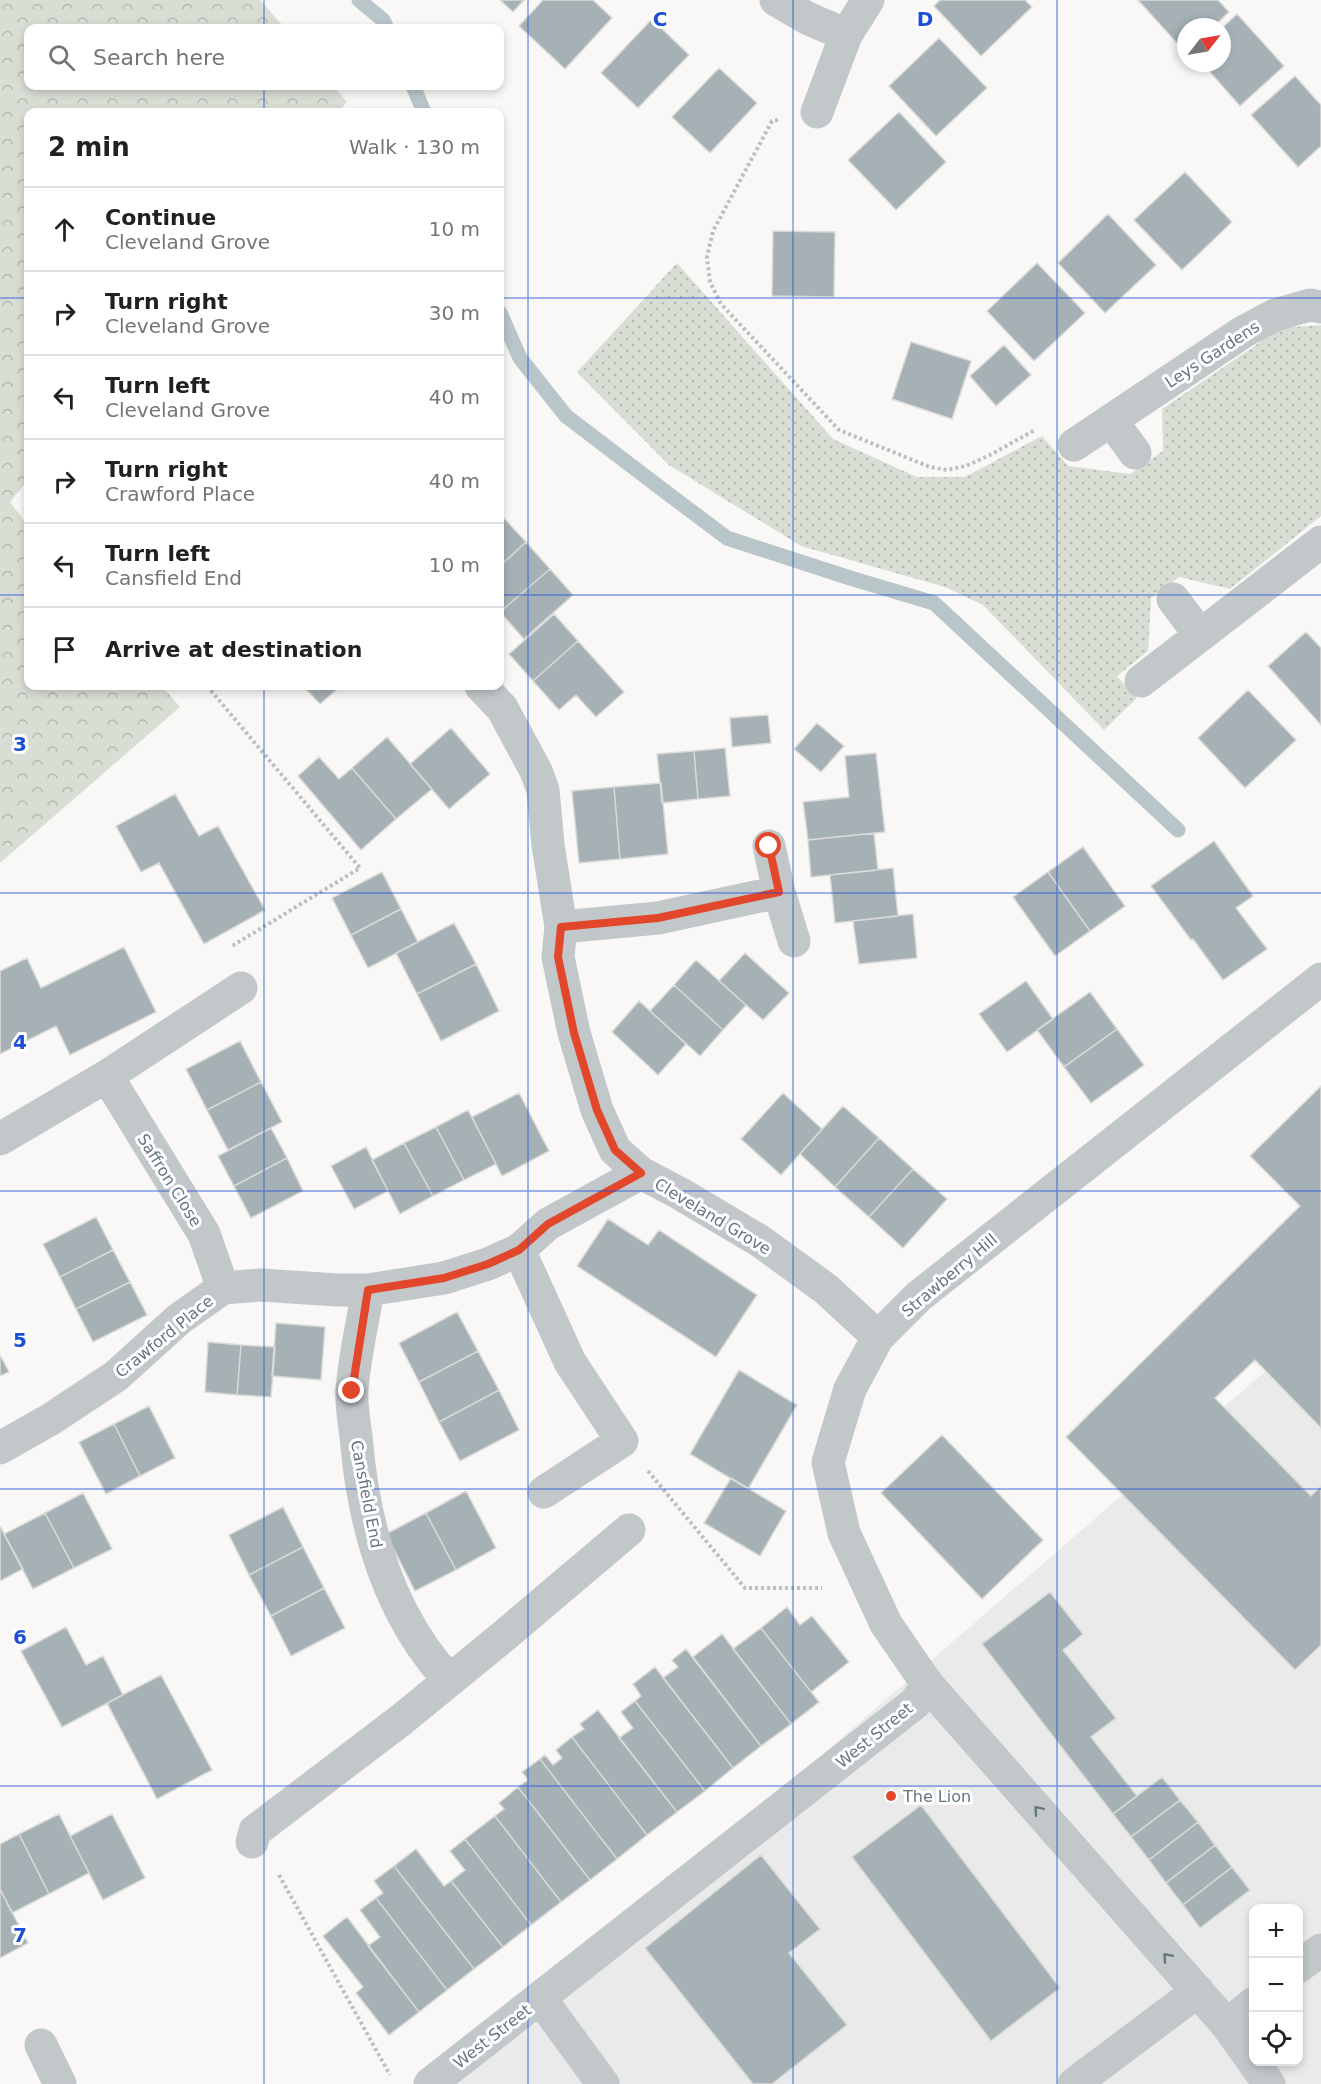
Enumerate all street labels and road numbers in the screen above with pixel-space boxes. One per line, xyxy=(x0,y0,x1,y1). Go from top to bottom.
street label: Leys Gardens xyxy=(1162,317,1263,392)
street label: Saffron Close xyxy=(133,1130,206,1230)
street label: Cleveland Grove xyxy=(651,1174,774,1259)
street label: Strawberry Hill xyxy=(898,1230,1001,1321)
street label: Crawford Place xyxy=(112,1291,217,1382)
street label: Cansfield End xyxy=(347,1439,386,1550)
street label: West Street xyxy=(832,1699,916,1772)
street label: West Street xyxy=(450,2000,535,2073)

